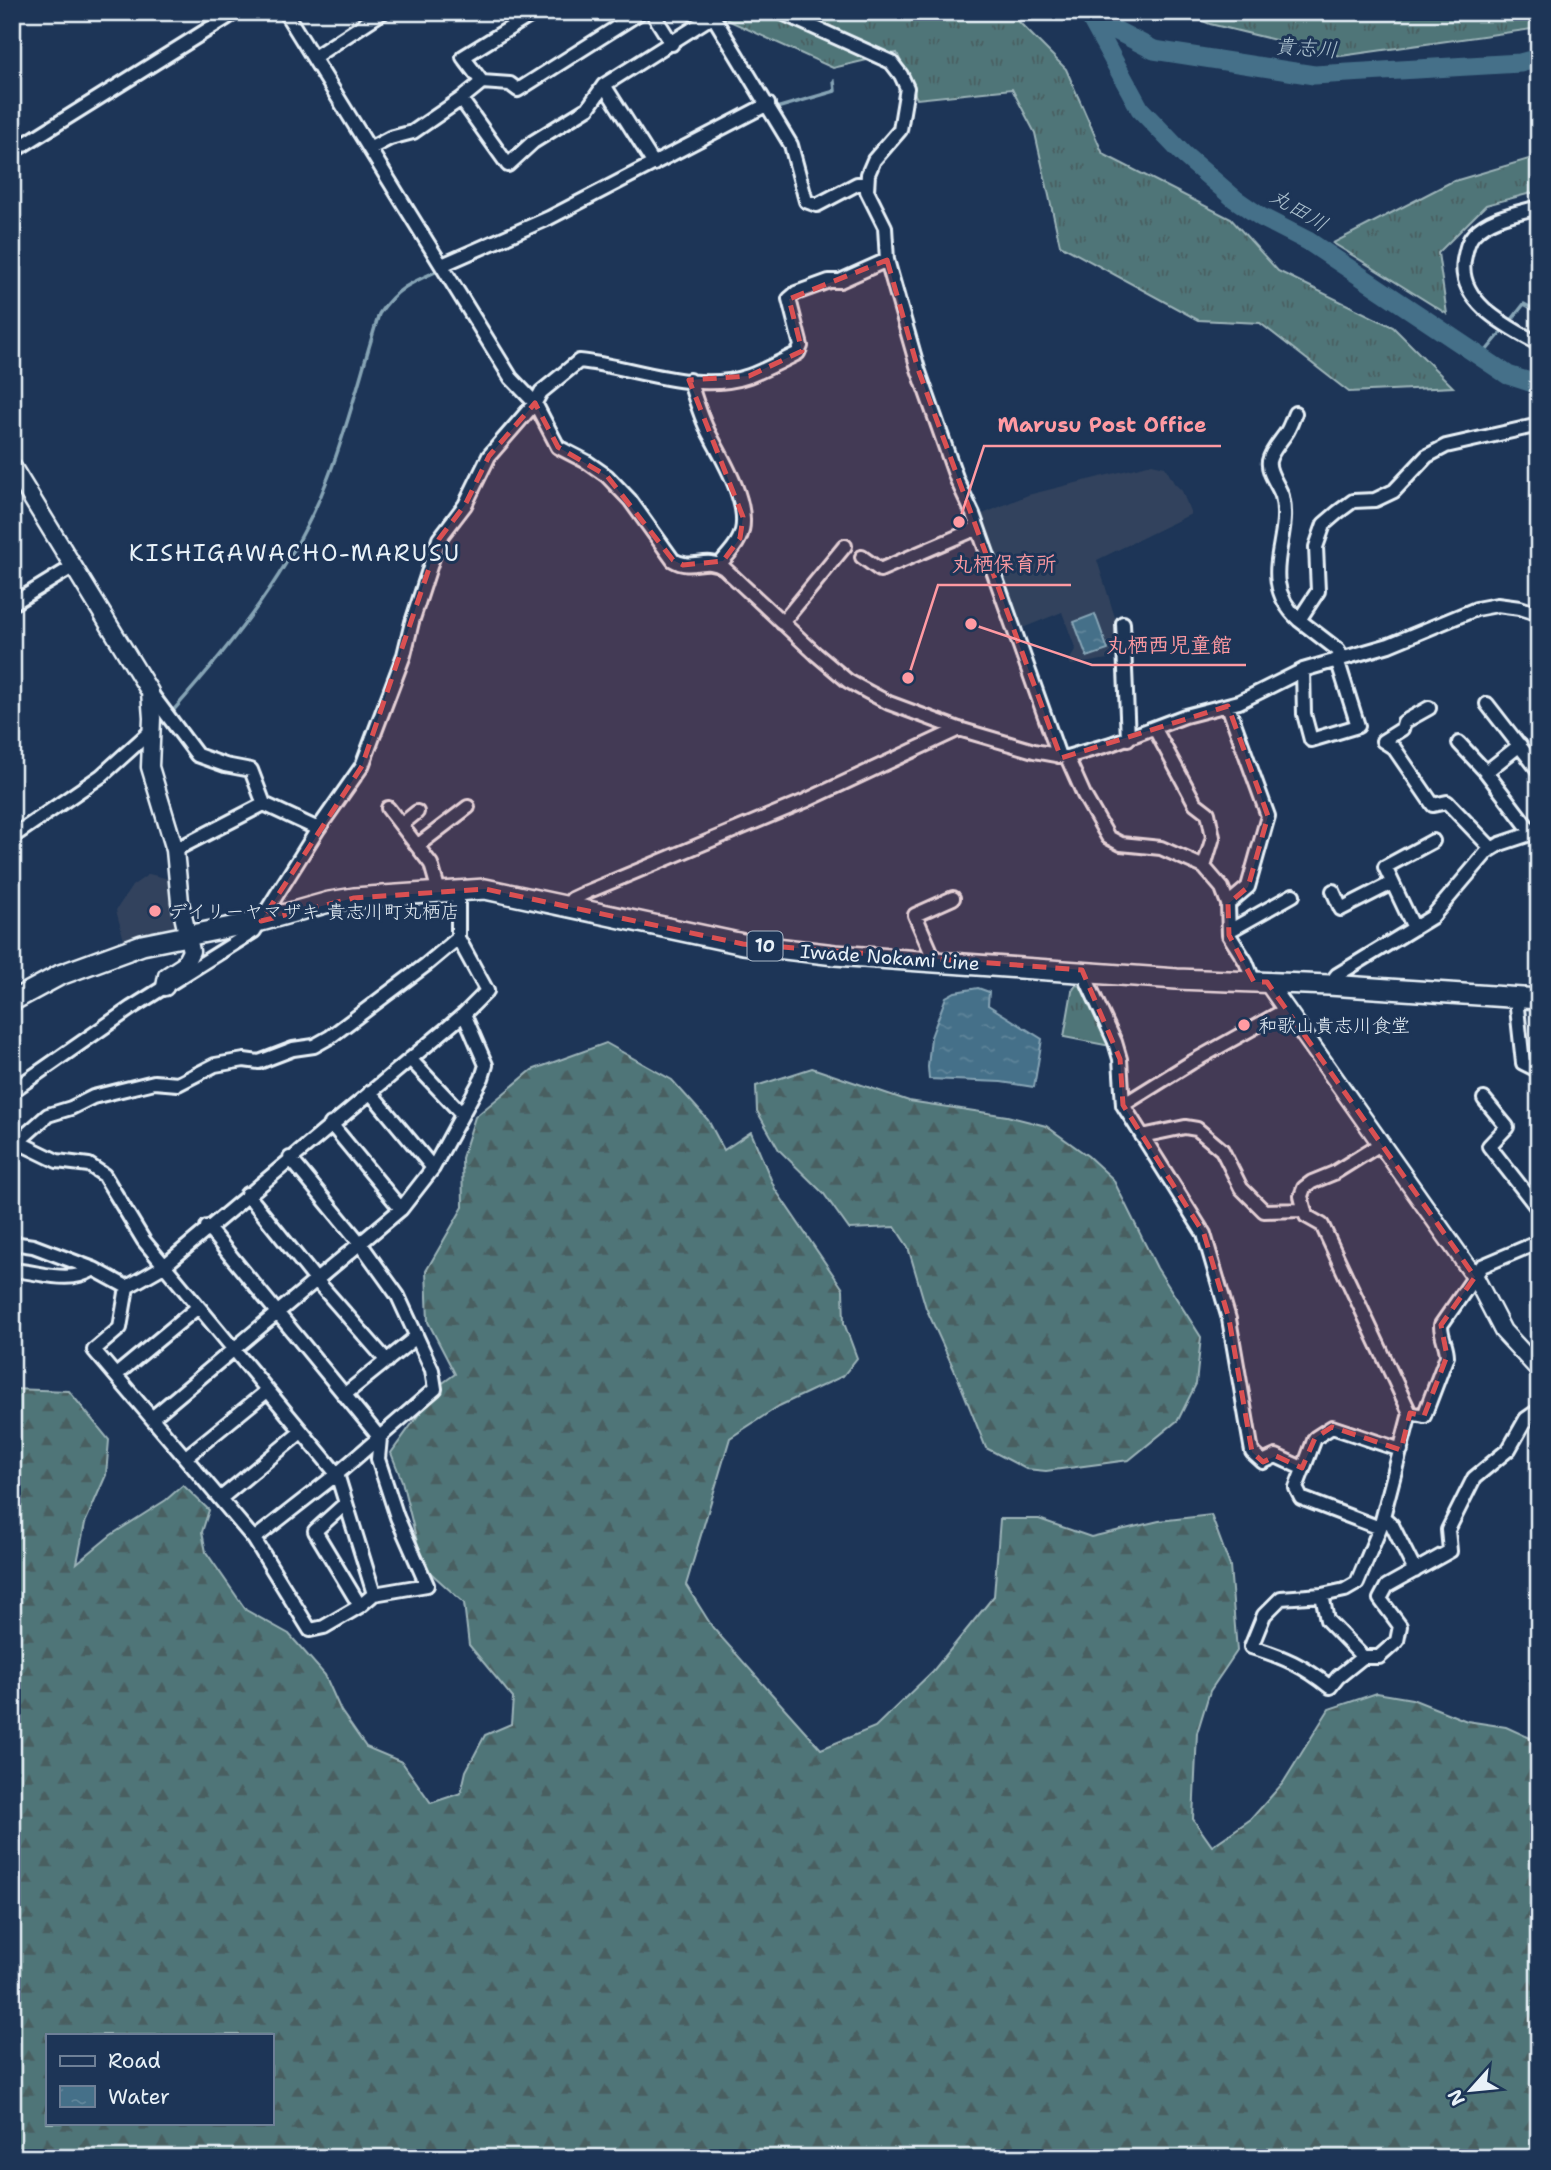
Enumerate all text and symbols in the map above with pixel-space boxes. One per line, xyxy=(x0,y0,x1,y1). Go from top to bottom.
water label: 貴志川 xyxy=(1274,32,1338,64)
water label: 丸田川 xyxy=(1265,182,1333,238)
callout: Marusu Post Office xyxy=(984,404,1221,446)
text: Marusu Post Office xyxy=(997,411,1207,439)
district label: KISHIGAWACHO-MARUSU xyxy=(129,538,461,568)
callout: 丸栖保育所 xyxy=(938,543,1071,585)
text: 丸栖保育所 xyxy=(952,550,1057,578)
callout: 丸栖西児童館 xyxy=(1092,623,1246,665)
text: 丸栖西児童館 xyxy=(1106,631,1232,659)
place label: デイリーヤマザキ 貴志川町丸栖店 xyxy=(169,899,460,924)
marker: デイリーヤマザキ 貴志川町丸栖店 xyxy=(147,903,163,919)
road number: 10 xyxy=(748,931,782,960)
street label: Iwade Nokami Line xyxy=(799,939,981,976)
place label: 和歌山貴志川食堂 xyxy=(1258,1013,1410,1038)
marker: 和歌山貴志川食堂 xyxy=(1236,1017,1252,1033)
legend xyxy=(46,2034,273,2124)
text: Road xyxy=(108,2047,161,2075)
north arrow xyxy=(1436,2054,1506,2124)
text: Water xyxy=(108,2083,170,2111)
text: N xyxy=(1442,2085,1471,2110)

